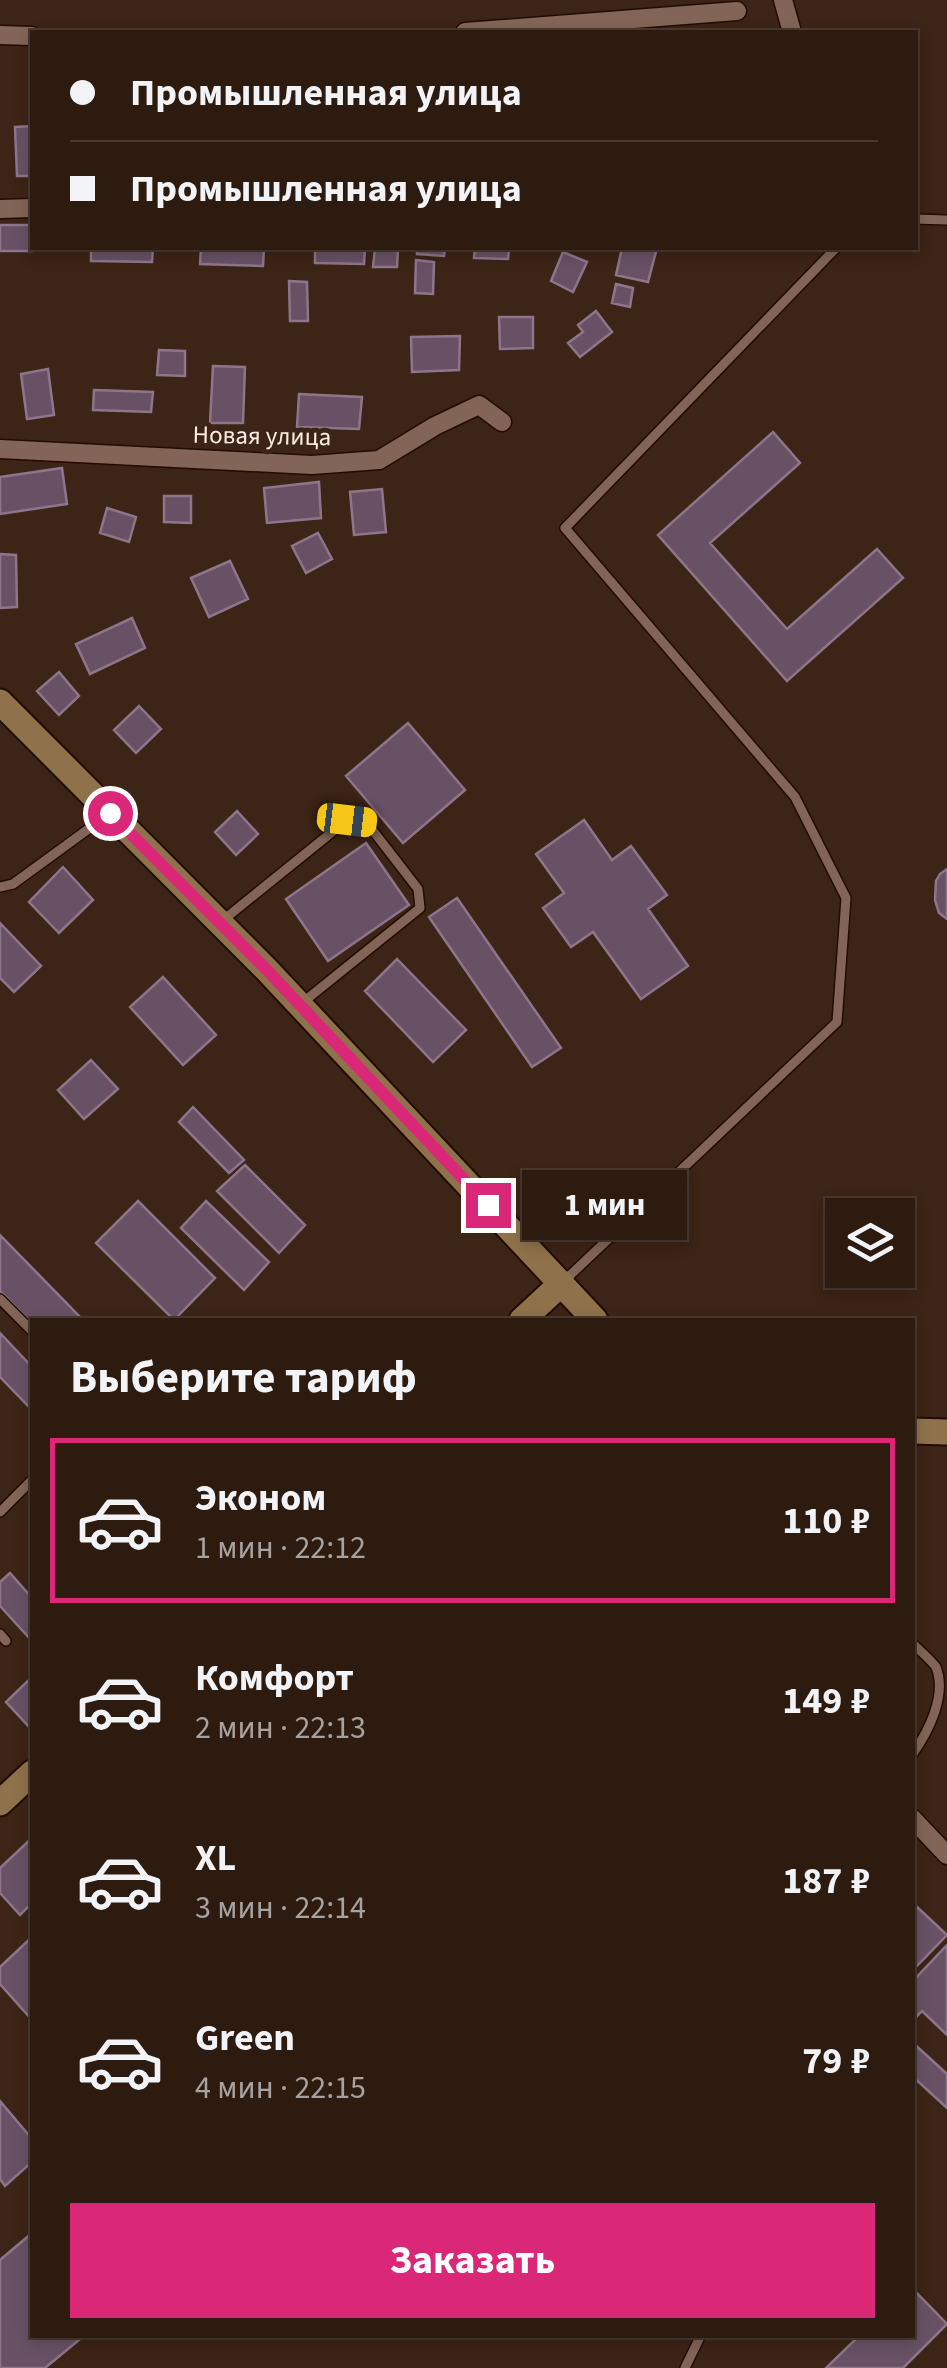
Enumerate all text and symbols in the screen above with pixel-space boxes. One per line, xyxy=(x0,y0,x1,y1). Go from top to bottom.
text: Промышленная улица xyxy=(130,66,522,120)
text: Промышленная улица xyxy=(130,162,522,216)
street label: Новая улица xyxy=(192,417,332,455)
route start xyxy=(88,791,133,836)
car xyxy=(315,801,379,839)
callout: 1 мин xyxy=(523,1170,688,1240)
text: 1 мин xyxy=(564,1182,645,1228)
route end xyxy=(466,1183,511,1228)
map controls xyxy=(825,1198,915,1288)
button: layers xyxy=(825,1198,915,1288)
text: Выберите тариф xyxy=(70,1346,417,1410)
text: Эконом xyxy=(195,1471,326,1525)
icon: car xyxy=(75,1476,165,1566)
text: 110 ₽ xyxy=(782,1494,870,1548)
text: 1 мин · 22:12 xyxy=(195,1525,366,1571)
text: Комфорт xyxy=(195,1651,354,1705)
icon: car xyxy=(75,1656,165,1746)
text: 149 ₽ xyxy=(782,1674,870,1728)
text: 2 мин · 22:13 xyxy=(195,1705,366,1751)
text: XL xyxy=(195,1831,236,1885)
icon: car xyxy=(75,1836,165,1926)
text: 187 ₽ xyxy=(782,1854,870,1908)
text: 3 мин · 22:14 xyxy=(195,1885,366,1931)
text: Green xyxy=(195,2011,295,2065)
icon: car xyxy=(75,2016,165,2106)
text: 79 ₽ xyxy=(802,2034,870,2088)
text: 4 мин · 22:15 xyxy=(195,2065,366,2111)
button: Заказать xyxy=(70,2203,875,2318)

